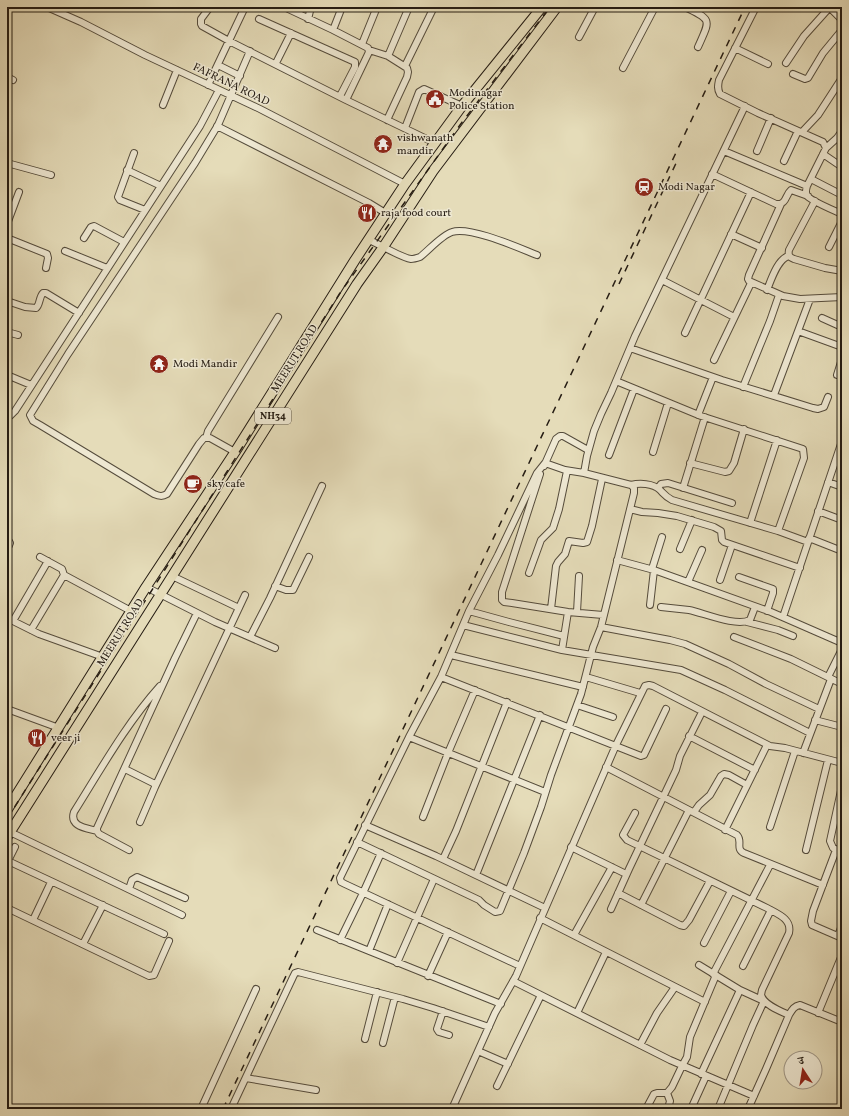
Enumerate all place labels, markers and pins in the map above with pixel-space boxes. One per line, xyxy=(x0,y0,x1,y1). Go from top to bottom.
place label: Modinagar Police Station xyxy=(449,86,515,114)
public building icon: Modinagar Police Station xyxy=(424,88,446,110)
place label: vishwanath mandir xyxy=(397,131,454,159)
temple icon: vishwanath mandir xyxy=(372,133,394,155)
station icon: Modi Nagar xyxy=(633,176,655,198)
place label: Modi Nagar xyxy=(658,180,715,195)
restaurant icon: raja food court xyxy=(356,202,378,224)
place label: raja food court xyxy=(381,206,451,221)
temple icon: Modi Mandir xyxy=(148,353,170,375)
place label: Modi Mandir xyxy=(173,357,237,372)
cafe icon: sky cafe xyxy=(182,473,204,495)
place label: sky cafe xyxy=(207,477,245,492)
restaurant icon: veer ji xyxy=(26,727,48,749)
place label: veer ji xyxy=(51,731,80,746)

